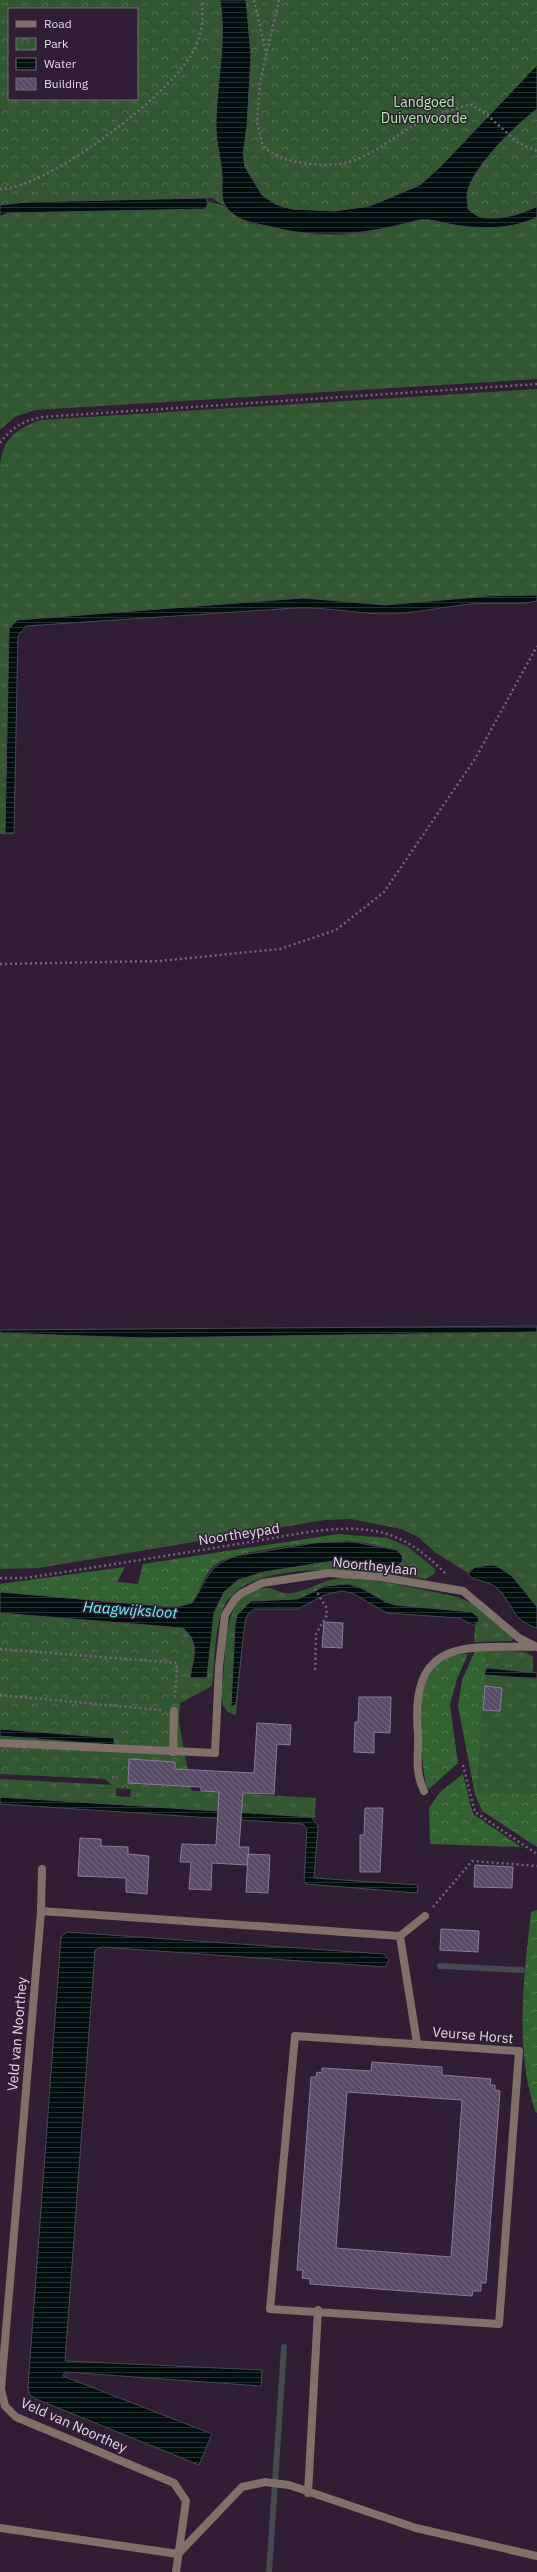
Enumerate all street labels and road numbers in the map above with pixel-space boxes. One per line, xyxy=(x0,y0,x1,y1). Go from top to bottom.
street label: Noortheypad xyxy=(197,1519,281,1549)
street label: Noortheylaan xyxy=(332,1553,418,1579)
street label: Veld van Noorthey xyxy=(3,1976,31,2092)
street label: Veurse Horst xyxy=(432,2022,514,2048)
street label: Veld van Noorthey xyxy=(18,2393,130,2457)

